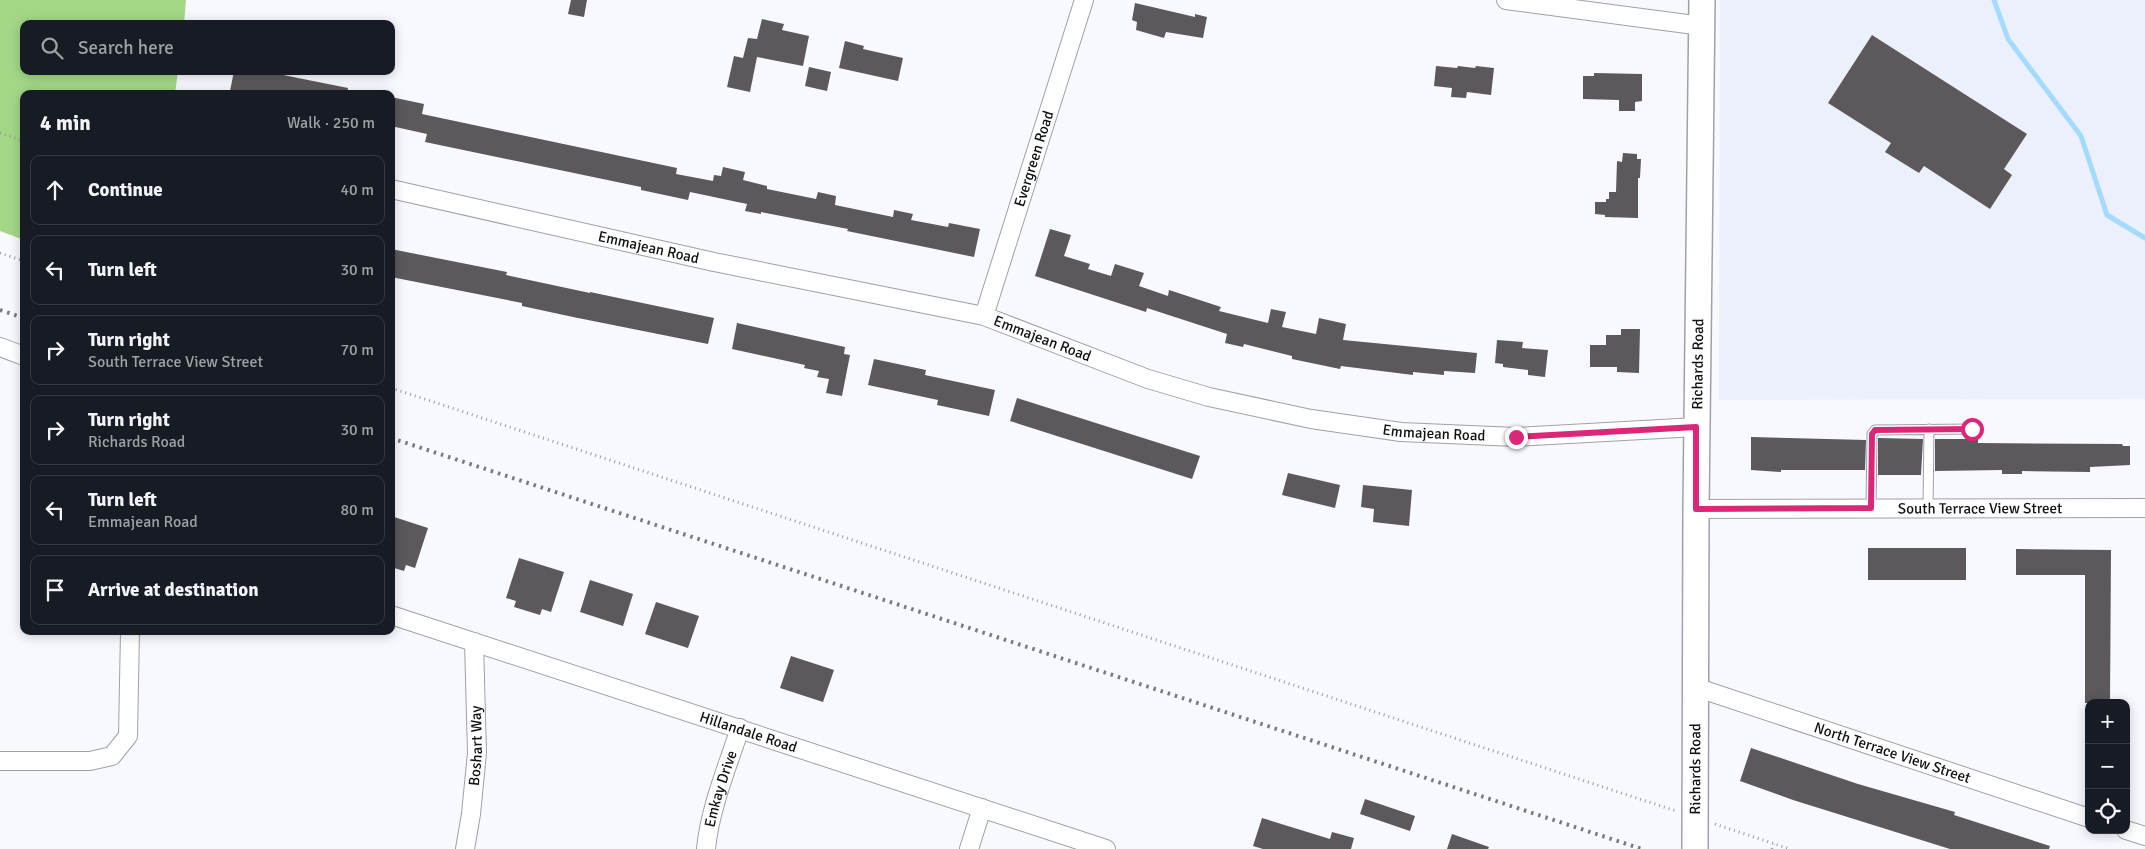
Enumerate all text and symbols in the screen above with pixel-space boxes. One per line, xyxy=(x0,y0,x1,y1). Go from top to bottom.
search box xyxy=(20,20,395,75)
icon: search xyxy=(38,34,66,62)
text: Search here xyxy=(78,36,174,60)
street label: Evergreen Road xyxy=(1010,108,1057,209)
text: 4 min xyxy=(40,110,91,136)
text: Walk · 250 m xyxy=(287,113,375,133)
icon: ahead xyxy=(41,176,69,204)
text: Continue xyxy=(88,178,163,202)
text: 40 m xyxy=(340,180,374,200)
street label: Emmajean Road xyxy=(596,227,701,267)
icon: left xyxy=(41,256,69,284)
text: Turn left xyxy=(88,258,157,282)
text: 30 m xyxy=(340,260,374,280)
street label: Emmajean Road xyxy=(991,312,1094,365)
street label: Richards Road xyxy=(1688,318,1707,410)
text: Turn right xyxy=(88,328,170,352)
icon: right xyxy=(41,336,69,364)
text: 70 m xyxy=(340,340,374,360)
text: South Terrace View Street xyxy=(88,352,263,372)
text: Turn right xyxy=(88,408,170,432)
icon: right xyxy=(41,416,69,444)
route start xyxy=(1961,418,1984,441)
text: 30 m xyxy=(340,420,374,440)
street label: Emmajean Road xyxy=(1381,420,1486,445)
route end xyxy=(1505,426,1528,449)
text: Richards Road xyxy=(88,432,185,452)
text: Turn left xyxy=(88,488,157,512)
icon: left xyxy=(41,496,69,524)
street label: South Terrace View Street xyxy=(1898,499,2062,518)
text: 80 m xyxy=(340,500,374,520)
text: Emmajean Road xyxy=(88,512,198,532)
icon: arrive xyxy=(41,576,69,604)
text: Arrive at destination xyxy=(88,578,259,602)
map controls xyxy=(2085,699,2130,834)
button: + xyxy=(2085,699,2130,744)
street label: Boshart Way xyxy=(465,705,486,787)
street label: Hillandale Road xyxy=(697,708,799,756)
street label: North Terrace View Street xyxy=(1812,718,1973,787)
street label: Richards Road xyxy=(1686,723,1704,815)
button: − xyxy=(2085,744,2130,789)
street label: Emkay Drive xyxy=(700,748,741,829)
button: locate xyxy=(2085,789,2130,834)

